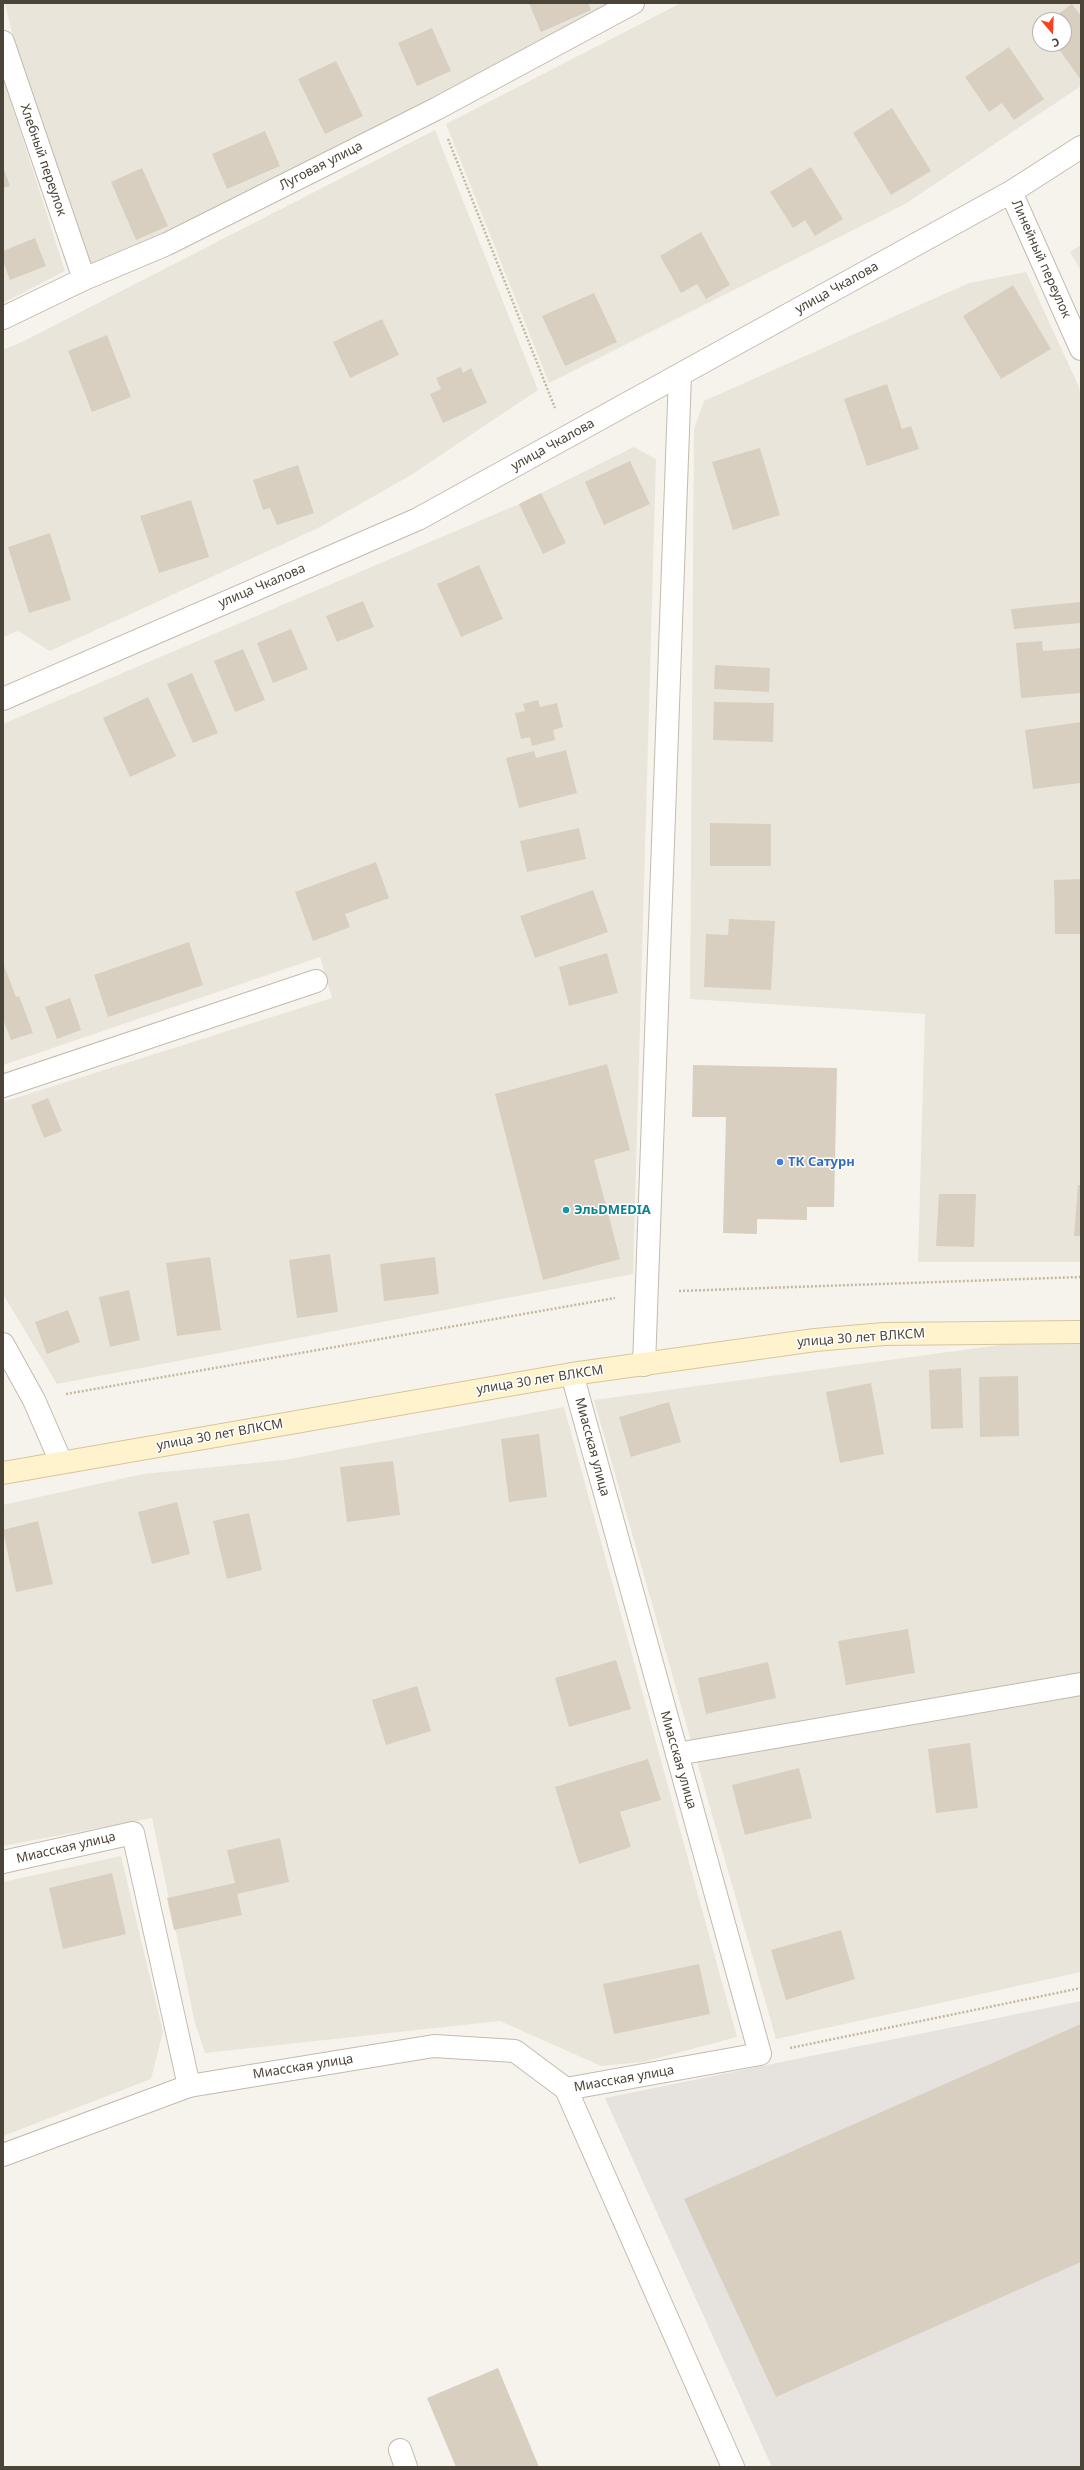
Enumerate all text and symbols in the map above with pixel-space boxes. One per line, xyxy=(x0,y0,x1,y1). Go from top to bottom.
north arrow xyxy=(1032,12,1072,52)
text: С xyxy=(1050,35,1062,51)
street label: Хлебный переулок xyxy=(17,102,69,218)
street label: Луговая улица xyxy=(277,138,365,194)
street label: Линейный переулок xyxy=(1008,198,1074,320)
street label: улица Чкалова xyxy=(793,259,881,317)
street label: улица Чкалова xyxy=(509,416,597,474)
street label: улица Чкалова xyxy=(216,561,308,611)
place label: ТК Сатурн xyxy=(788,1154,855,1170)
marker: ТК Сатурн xyxy=(775,1157,785,1167)
place label: ЭльDMEDIA xyxy=(574,1202,651,1218)
marker: ЭльDMEDIA xyxy=(561,1205,571,1215)
street label: улица 30 лет ВЛКСМ xyxy=(797,1326,925,1350)
street label: улица 30 лет ВЛКСМ xyxy=(476,1362,604,1398)
street label: Миасская улица xyxy=(571,1396,613,1498)
street label: улица 30 лет ВЛКСМ xyxy=(156,1416,284,1454)
street label: Миасская улица xyxy=(657,1709,699,1811)
street label: Миасская улица xyxy=(15,1829,117,1867)
street label: Миасская улица xyxy=(252,2051,354,2083)
street label: Миасская улица xyxy=(573,2063,675,2095)

